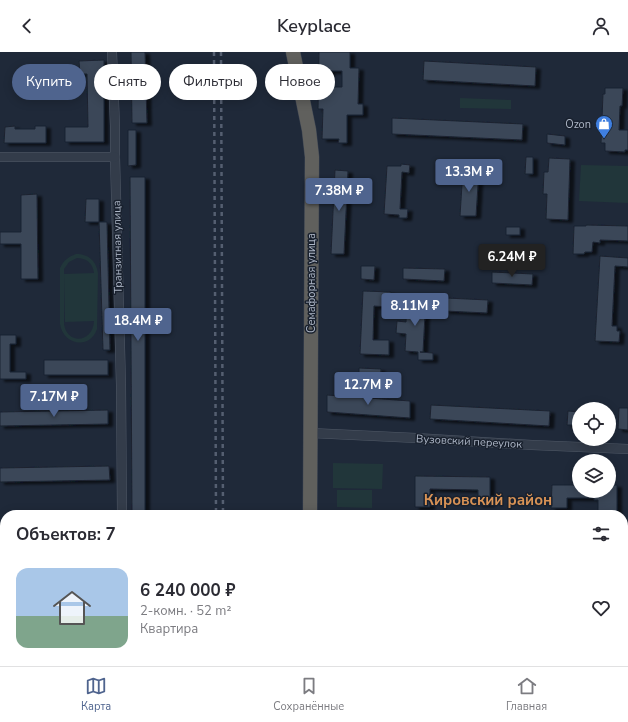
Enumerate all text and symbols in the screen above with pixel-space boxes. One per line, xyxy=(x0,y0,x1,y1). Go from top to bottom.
text: Keyplace xyxy=(277,14,351,38)
icon: back xyxy=(16,15,38,37)
icon: person xyxy=(590,15,612,37)
chip: Купить xyxy=(12,64,86,100)
chip: Снять xyxy=(94,64,161,100)
chip: Фильтры xyxy=(169,64,257,100)
chip: Новое xyxy=(265,64,335,100)
shop icon: Ozon xyxy=(594,114,614,139)
place label: Ozon xyxy=(565,117,591,132)
pin: 13.3M ₽ xyxy=(432,159,506,193)
text: 13.3M ₽ xyxy=(444,163,494,181)
pin: 7.38M ₽ xyxy=(302,178,376,212)
text: 7.38M ₽ xyxy=(314,182,364,200)
street label: Транзитная улица xyxy=(109,200,126,294)
street label: Семафорная улица xyxy=(304,233,319,333)
pin: 6.24M ₽ xyxy=(475,244,549,278)
text: 6.24M ₽ xyxy=(487,248,537,266)
pin: 8.11M ₽ xyxy=(378,293,452,327)
text: 8.11M ₽ xyxy=(390,297,440,315)
pin: 18.4M ₽ xyxy=(101,308,175,342)
text: 18.4M ₽ xyxy=(113,312,163,330)
pin: 12.7M ₽ xyxy=(331,372,405,406)
text: 12.7M ₽ xyxy=(343,376,393,394)
pin: 7.17M ₽ xyxy=(17,384,91,418)
text: 7.17M ₽ xyxy=(29,388,79,406)
map controls xyxy=(572,402,616,498)
button: locate xyxy=(572,402,616,446)
street label: Вузовский переулок xyxy=(416,431,523,452)
button: layers xyxy=(572,454,616,498)
district label: Кировский район xyxy=(424,490,552,510)
text: Объектов: 7 xyxy=(16,523,116,546)
icon: filters xyxy=(590,523,612,545)
text: 6 240 000 ₽ xyxy=(140,579,235,602)
icon: home xyxy=(48,584,96,632)
icon: heart xyxy=(590,597,612,619)
text: 2-комн. · 52 m² xyxy=(140,602,231,620)
text: Квартира xyxy=(140,620,198,638)
tab: Карта xyxy=(81,675,111,714)
tab: Сохранённые xyxy=(273,675,344,714)
tab: Главная xyxy=(506,675,547,714)

